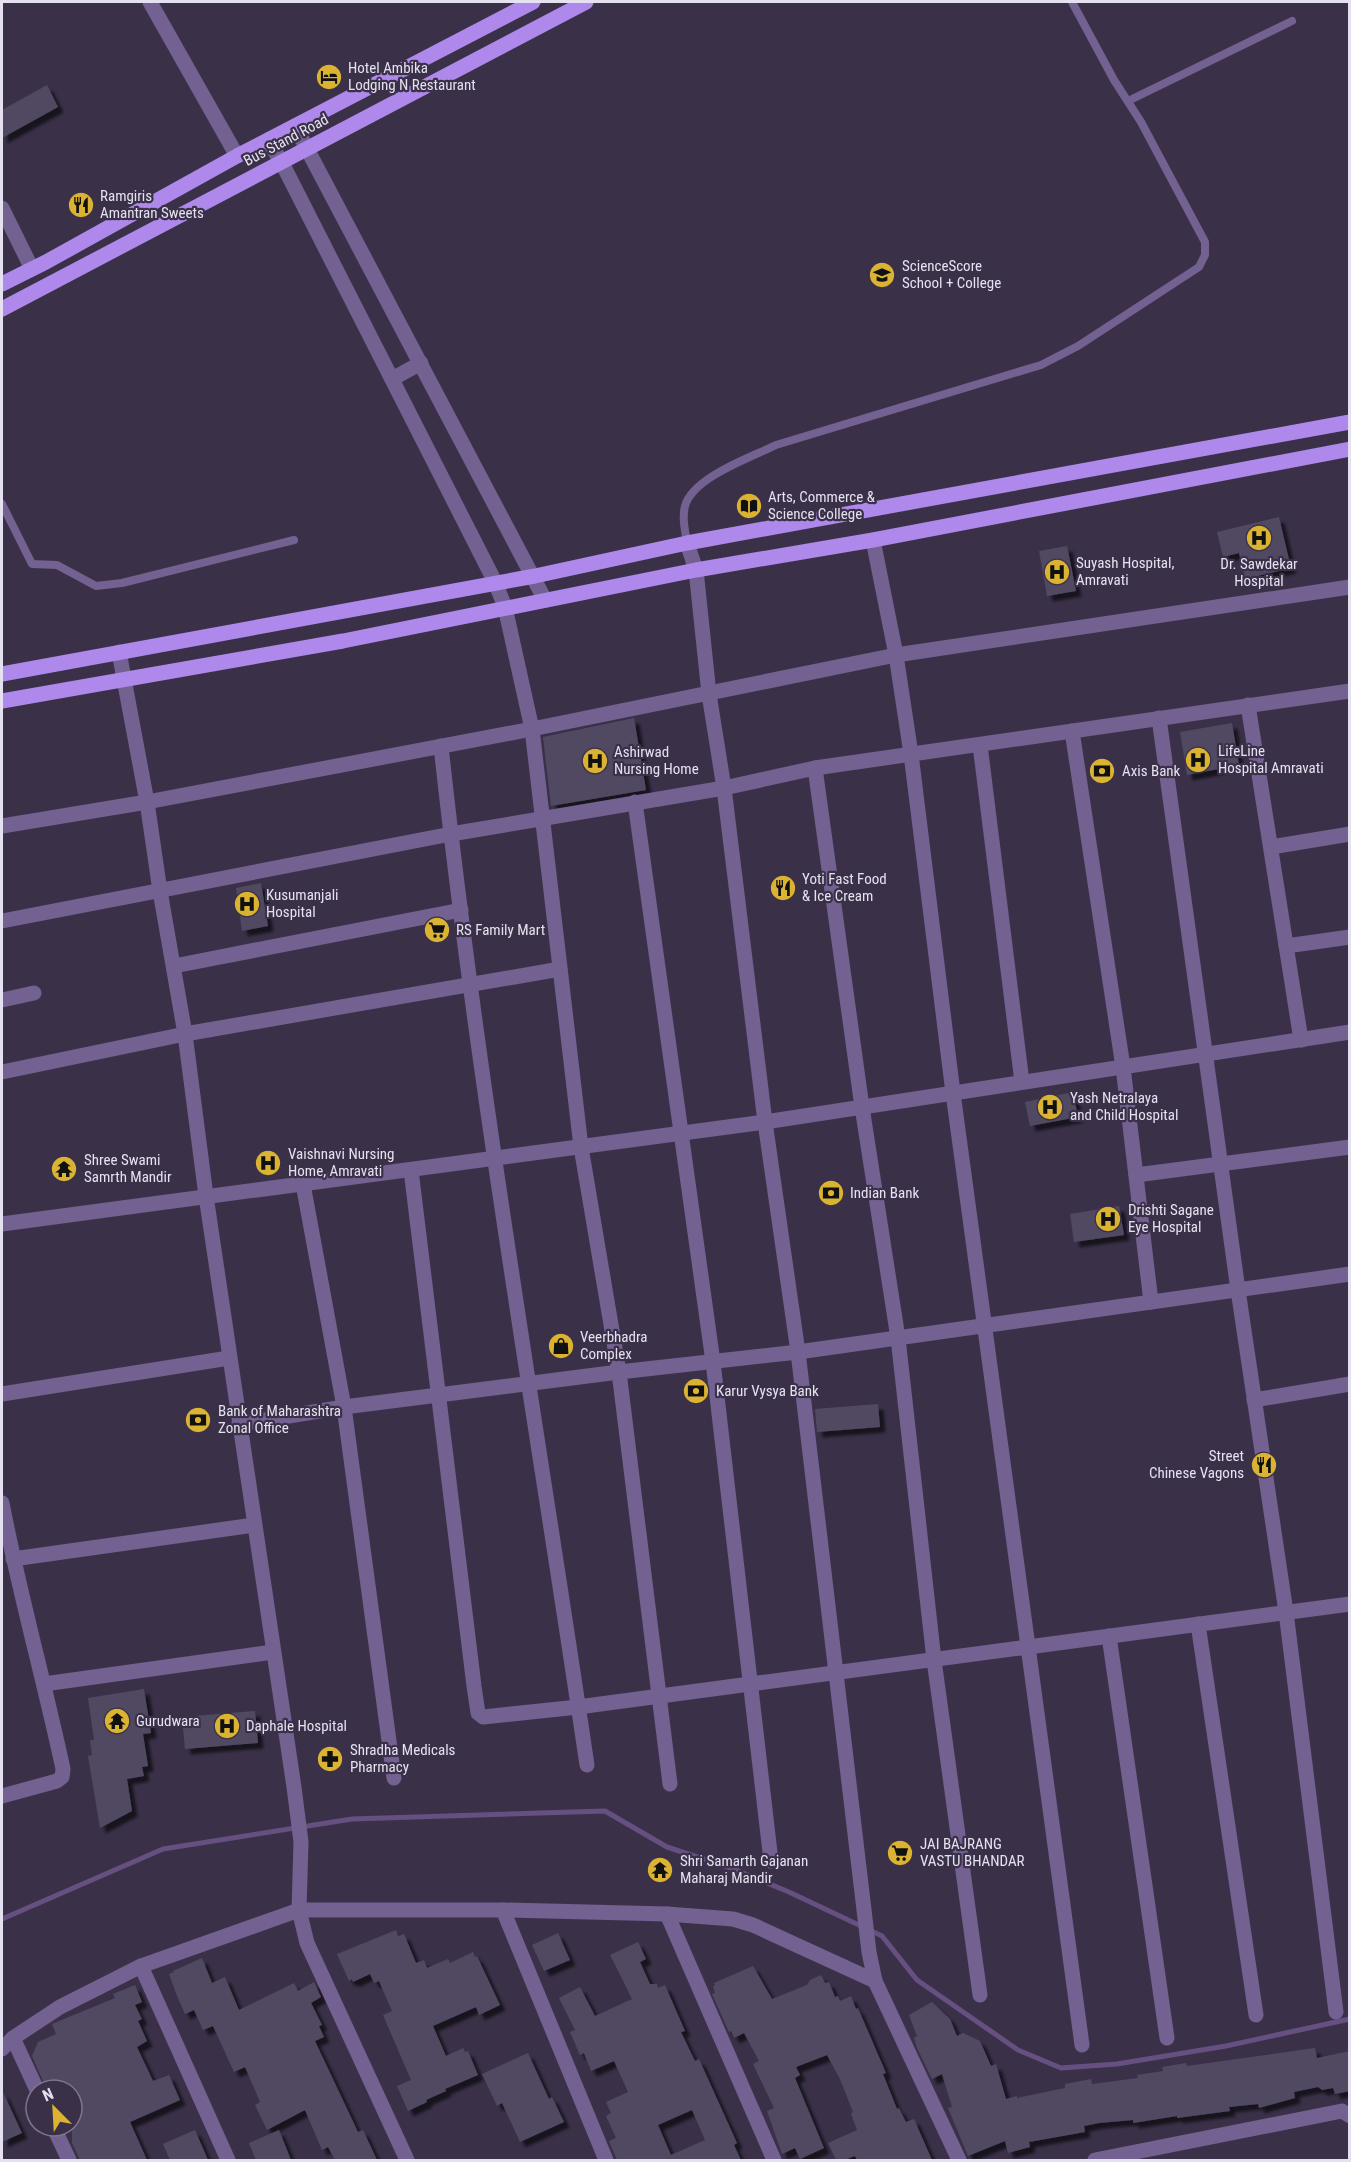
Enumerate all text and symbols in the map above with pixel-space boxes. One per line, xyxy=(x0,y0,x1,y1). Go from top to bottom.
place label: Hotel Ambika Lodging N Restaurant xyxy=(348,59,476,94)
hotel icon: Hotel Ambika Lodging N Restaurant xyxy=(314,62,344,92)
street label: Bus Stand Road xyxy=(241,110,331,170)
place label: Ramgiris Amantran Sweets xyxy=(100,187,204,222)
restaurant icon: Ramgiris Amantran Sweets xyxy=(66,190,96,220)
place label: ScienceScore School + College xyxy=(902,257,1001,292)
school or university icon: ScienceScore School + College xyxy=(867,260,897,290)
place label: Arts, Commerce & Science College xyxy=(768,488,876,523)
library icon: Arts, Commerce & Science College xyxy=(734,491,764,521)
hospital icon: Dr. Sawdekar Hospital xyxy=(1244,523,1274,553)
place label: Suyash Hospital, Amravati xyxy=(1076,554,1174,589)
place label: Dr. Sawdekar Hospital xyxy=(1220,555,1298,590)
hospital icon: Suyash Hospital, Amravati xyxy=(1042,557,1072,587)
place label: LifeLine Hospital Amravati xyxy=(1218,742,1324,777)
place label: Ashirwad Nursing Home xyxy=(614,743,699,778)
hospital icon: LifeLine Hospital Amravati xyxy=(1183,745,1213,775)
hospital icon: Ashirwad Nursing Home xyxy=(580,746,610,776)
bank icon: Axis Bank xyxy=(1087,756,1117,786)
place label: Axis Bank xyxy=(1122,762,1181,780)
place label: Yoti Fast Food & Ice Cream xyxy=(802,870,887,905)
restaurant icon: Yoti Fast Food & Ice Cream xyxy=(768,873,798,903)
place label: Kusumanjali Hospital xyxy=(266,886,339,921)
hospital icon: Kusumanjali Hospital xyxy=(232,889,262,919)
supermarket icon: RS Family Mart xyxy=(422,915,452,945)
place label: RS Family Mart xyxy=(456,921,545,939)
place label: Yash Netralaya and Child Hospital xyxy=(1070,1089,1178,1124)
hospital icon: Yash Netralaya and Child Hospital xyxy=(1035,1092,1065,1122)
place label: Vaishnavi Nursing Home, Amravati xyxy=(288,1145,395,1180)
hospital icon: Vaishnavi Nursing Home, Amravati xyxy=(253,1148,283,1178)
place label: Shree Swami Samrth Mandir xyxy=(84,1151,172,1186)
temple icon: Shree Swami Samrth Mandir xyxy=(49,1154,79,1184)
bank icon: Indian Bank xyxy=(816,1178,846,1208)
place label: Indian Bank xyxy=(850,1184,919,1202)
place label: Drishti Sagane Eye Hospital xyxy=(1128,1201,1214,1236)
hospital icon: Drishti Sagane Eye Hospital xyxy=(1093,1204,1123,1234)
place label: Veerbhadra Complex xyxy=(580,1328,647,1363)
shop icon: Veerbhadra Complex xyxy=(546,1331,576,1361)
bank icon: Karur Vysya Bank xyxy=(681,1376,711,1406)
place label: Karur Vysya Bank xyxy=(716,1382,819,1400)
place label: Bank of Maharashtra Zonal Office xyxy=(218,1402,341,1437)
bank icon: Bank of Maharashtra Zonal Office xyxy=(183,1405,213,1435)
place label: Street Chinese Vagons xyxy=(1149,1447,1244,1482)
restaurant icon: Street Chinese Vagons xyxy=(1249,1450,1279,1480)
temple icon: Gurudwara xyxy=(102,1706,132,1736)
hospital icon: Daphale Hospital xyxy=(212,1711,242,1741)
place label: Gurudwara xyxy=(136,1712,200,1730)
place label: Daphale Hospital xyxy=(246,1717,347,1735)
place label: Shradha Medicals Pharmacy xyxy=(350,1741,456,1776)
pharmacy icon: Shradha Medicals Pharmacy xyxy=(315,1744,345,1774)
place label: JAI BAJRANG VASTU BHANDAR xyxy=(920,1835,1025,1870)
supermarket icon: JAI BAJRANG VASTU BHANDAR xyxy=(885,1838,915,1868)
place label: Shri Samarth Gajanan Maharaj Mandir xyxy=(680,1852,808,1887)
temple icon: Shri Samarth Gajanan Maharaj Mandir xyxy=(645,1855,675,1885)
north arrow xyxy=(24,2078,84,2138)
text: N xyxy=(40,2084,56,2105)

